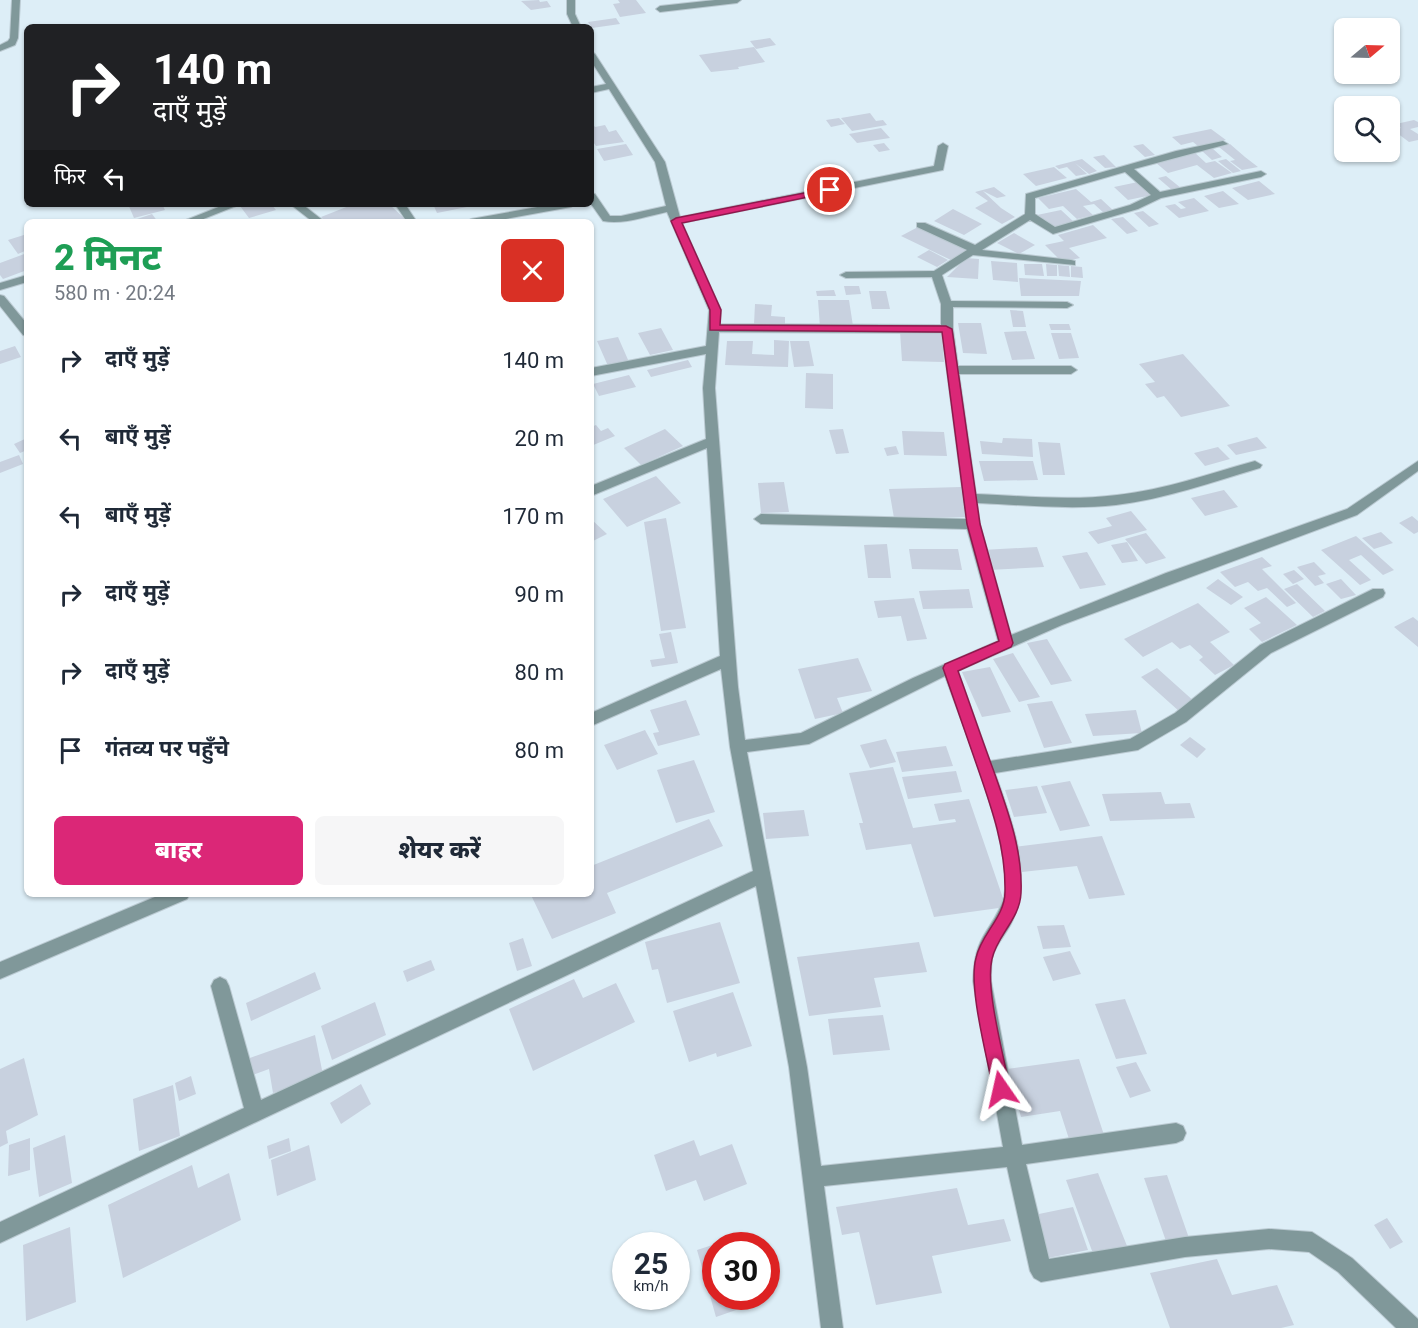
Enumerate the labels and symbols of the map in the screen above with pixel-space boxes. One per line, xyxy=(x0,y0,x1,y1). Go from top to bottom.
north arrow xyxy=(1334,18,1400,84)
pin xyxy=(804,164,855,215)
position arrow xyxy=(969,1057,1033,1121)
speed limit sign: 30 xyxy=(702,1232,780,1310)

